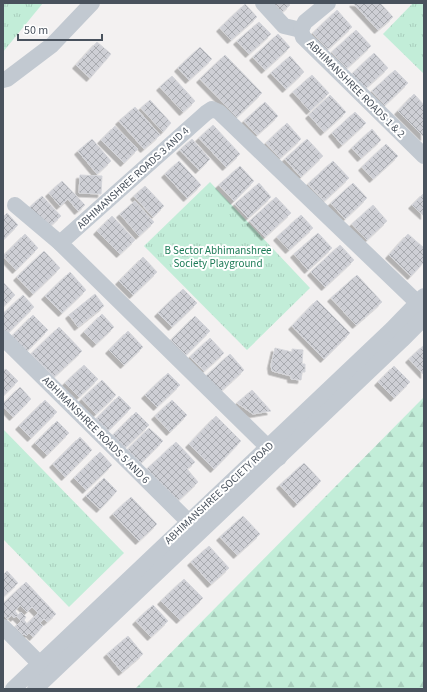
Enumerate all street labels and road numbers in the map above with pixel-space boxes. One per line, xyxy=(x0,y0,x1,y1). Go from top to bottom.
street label: ABHIMANSHREE ROADS 1 & 2 xyxy=(304,37,408,141)
street label: ABHIMANSHREE ROADS 3 AND 4 xyxy=(74,123,193,232)
street label: ABHIMANSHREE ROADS 5 AND 6 xyxy=(39,373,153,487)
street label: ABHIMANSHREE SOCIETY ROAD xyxy=(161,438,277,548)

